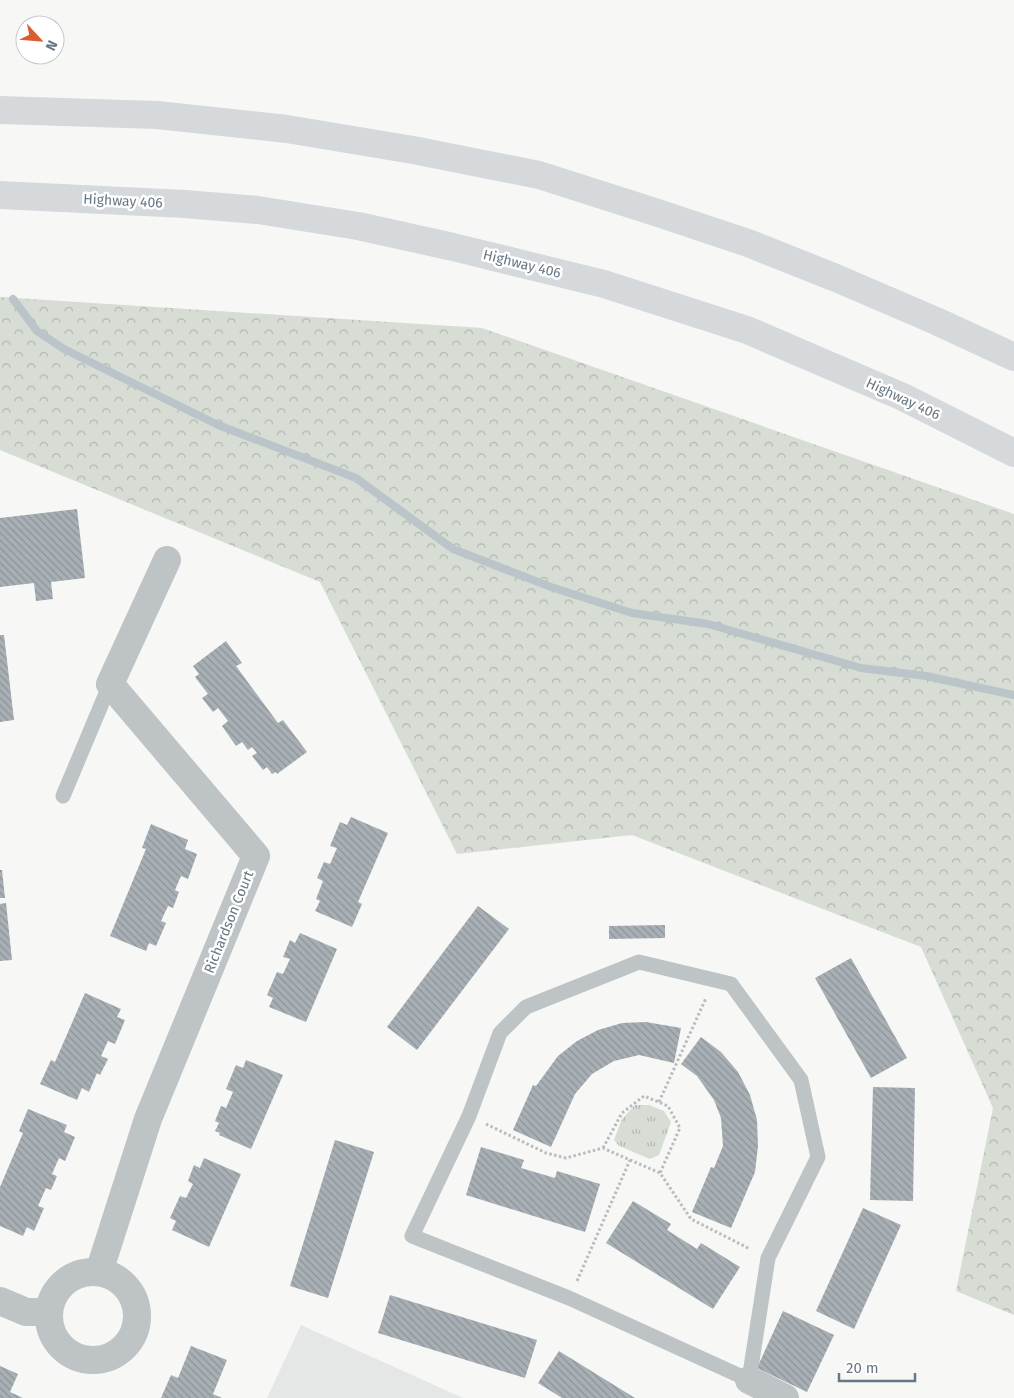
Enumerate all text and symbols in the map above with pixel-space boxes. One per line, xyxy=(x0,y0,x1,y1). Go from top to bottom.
north arrow xyxy=(15,15,65,65)
text: N xyxy=(42,38,61,53)
street label: Highway 406 xyxy=(83,190,163,212)
street label: Highway 406 xyxy=(481,246,563,282)
street label: Highway 406 xyxy=(863,374,943,424)
street label: Richardson Court xyxy=(201,867,258,976)
scale bar xyxy=(839,1350,915,1382)
text: 20 m xyxy=(846,1359,879,1377)

